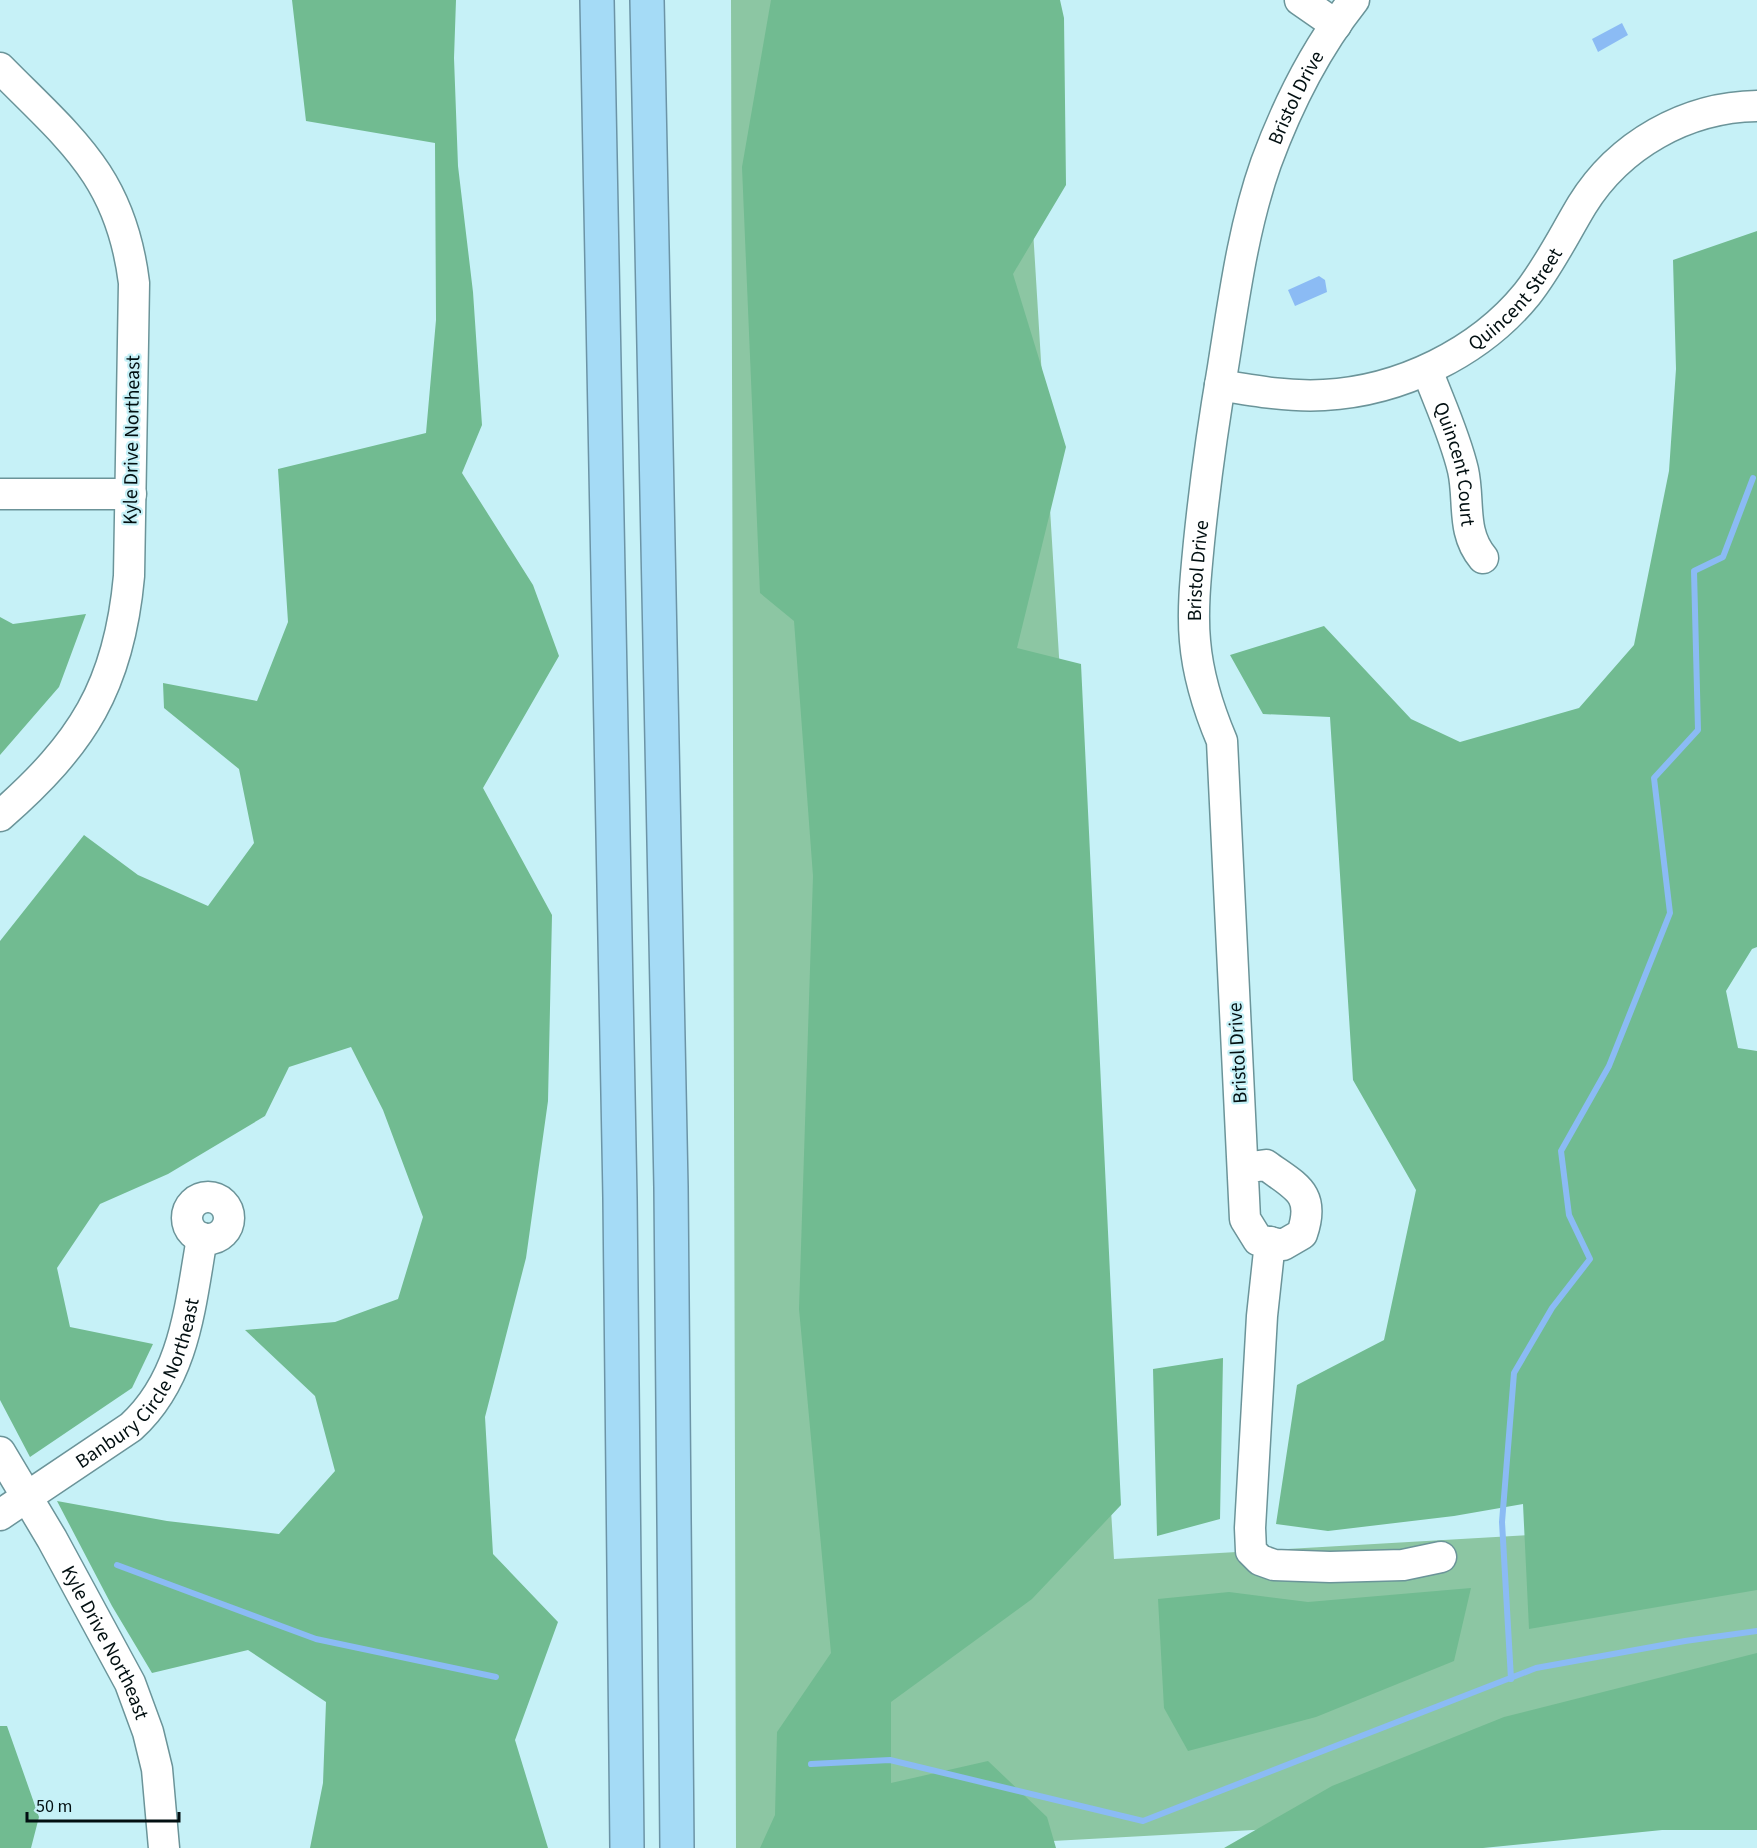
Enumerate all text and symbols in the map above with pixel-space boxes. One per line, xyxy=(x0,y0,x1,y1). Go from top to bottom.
street label: Bristol Drive xyxy=(1262,46,1331,149)
street label: Quincent Street xyxy=(1463,243,1570,358)
street label: Kyle Drive Northeast xyxy=(117,355,147,525)
street label: Quincent Court xyxy=(1426,398,1482,528)
street label: Bristol Drive xyxy=(1181,519,1216,621)
street label: Bristol Drive xyxy=(1221,1002,1255,1104)
street label: Banbury Circle Northeast xyxy=(70,1296,207,1476)
street label: Kyle Drive Northeast xyxy=(54,1561,155,1724)
scale bar xyxy=(27,1785,178,1823)
text: 50 m xyxy=(36,1794,72,1819)

